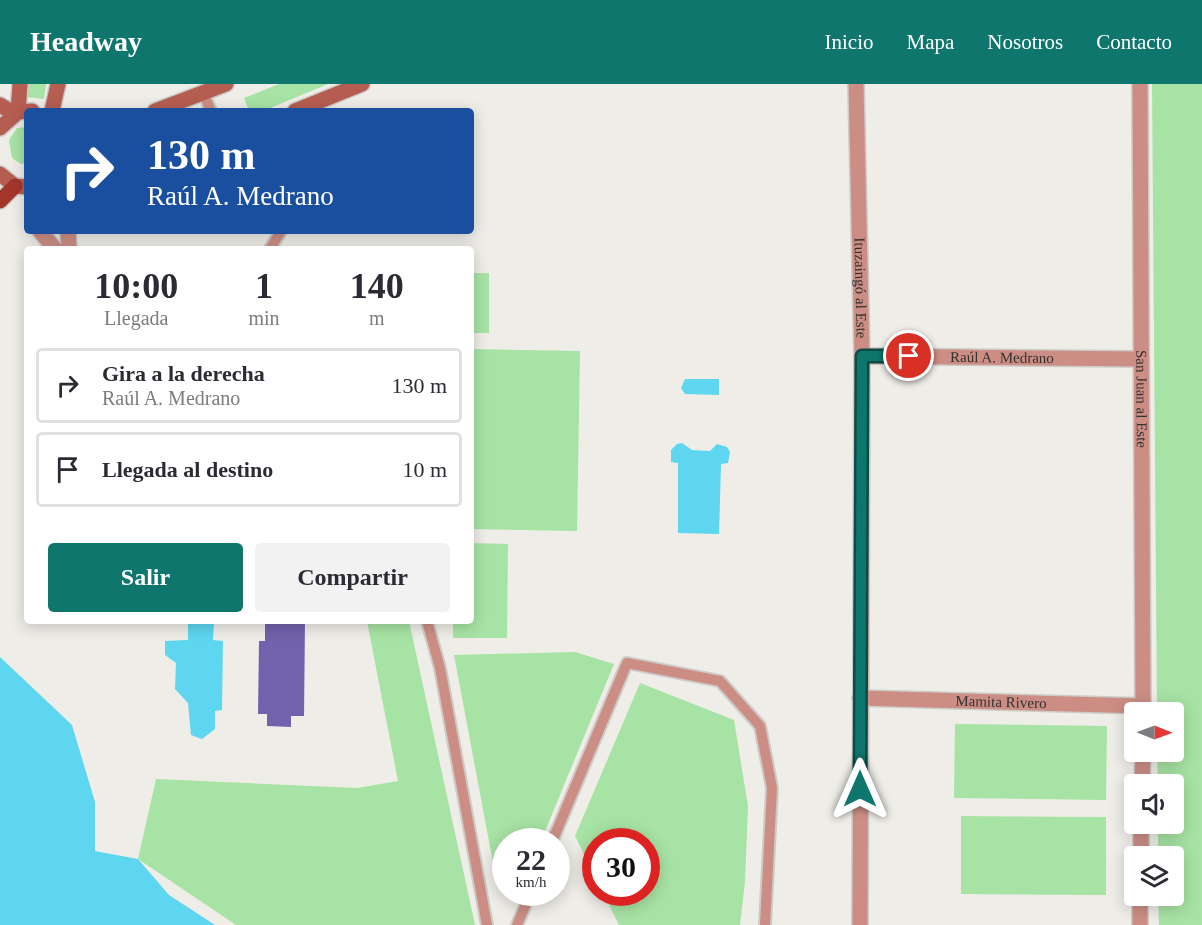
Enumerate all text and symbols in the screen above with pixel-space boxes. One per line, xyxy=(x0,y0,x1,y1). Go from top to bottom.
text: Headway xyxy=(30,26,142,57)
text: Inicio xyxy=(825,30,874,54)
text: Mapa xyxy=(907,30,954,54)
text: Nosotros xyxy=(987,30,1063,54)
text: Contacto xyxy=(1096,30,1172,54)
icon: right xyxy=(48,132,126,210)
text: 130 m xyxy=(147,132,256,178)
text: Raúl A. Medrano xyxy=(147,181,334,211)
street label: Ituzaingó al Este xyxy=(851,237,870,339)
text: 10:00 xyxy=(94,266,178,306)
text: 1 xyxy=(255,266,273,306)
text: 140 xyxy=(350,266,404,306)
text: Llegada xyxy=(104,307,168,329)
text: min xyxy=(248,307,280,329)
text: m xyxy=(369,307,385,329)
pin xyxy=(883,330,934,381)
icon: arrive xyxy=(892,339,925,372)
street label: Raúl A. Medrano xyxy=(950,349,1054,366)
street label: San Juan al Este xyxy=(1133,350,1150,448)
text: Gira a la derecha xyxy=(102,361,265,386)
icon: right xyxy=(51,369,84,402)
text: 130 m xyxy=(391,373,447,398)
text: Raúl A. Medrano xyxy=(102,387,240,409)
icon: arrive xyxy=(51,453,84,486)
text: Llegada al destino xyxy=(102,457,273,482)
text: 10 m xyxy=(402,457,447,482)
button: Salir xyxy=(48,543,243,612)
button: Compartir xyxy=(255,543,450,612)
street label: Mamita Rivero xyxy=(955,693,1047,711)
north arrow xyxy=(1124,702,1184,762)
map controls xyxy=(1124,702,1184,906)
position arrow xyxy=(828,757,892,821)
button: sound xyxy=(1124,774,1184,834)
speed limit sign: 30 xyxy=(582,828,660,906)
text: 22 xyxy=(516,843,546,876)
button: layers xyxy=(1124,846,1184,906)
text: km/h xyxy=(516,874,546,890)

